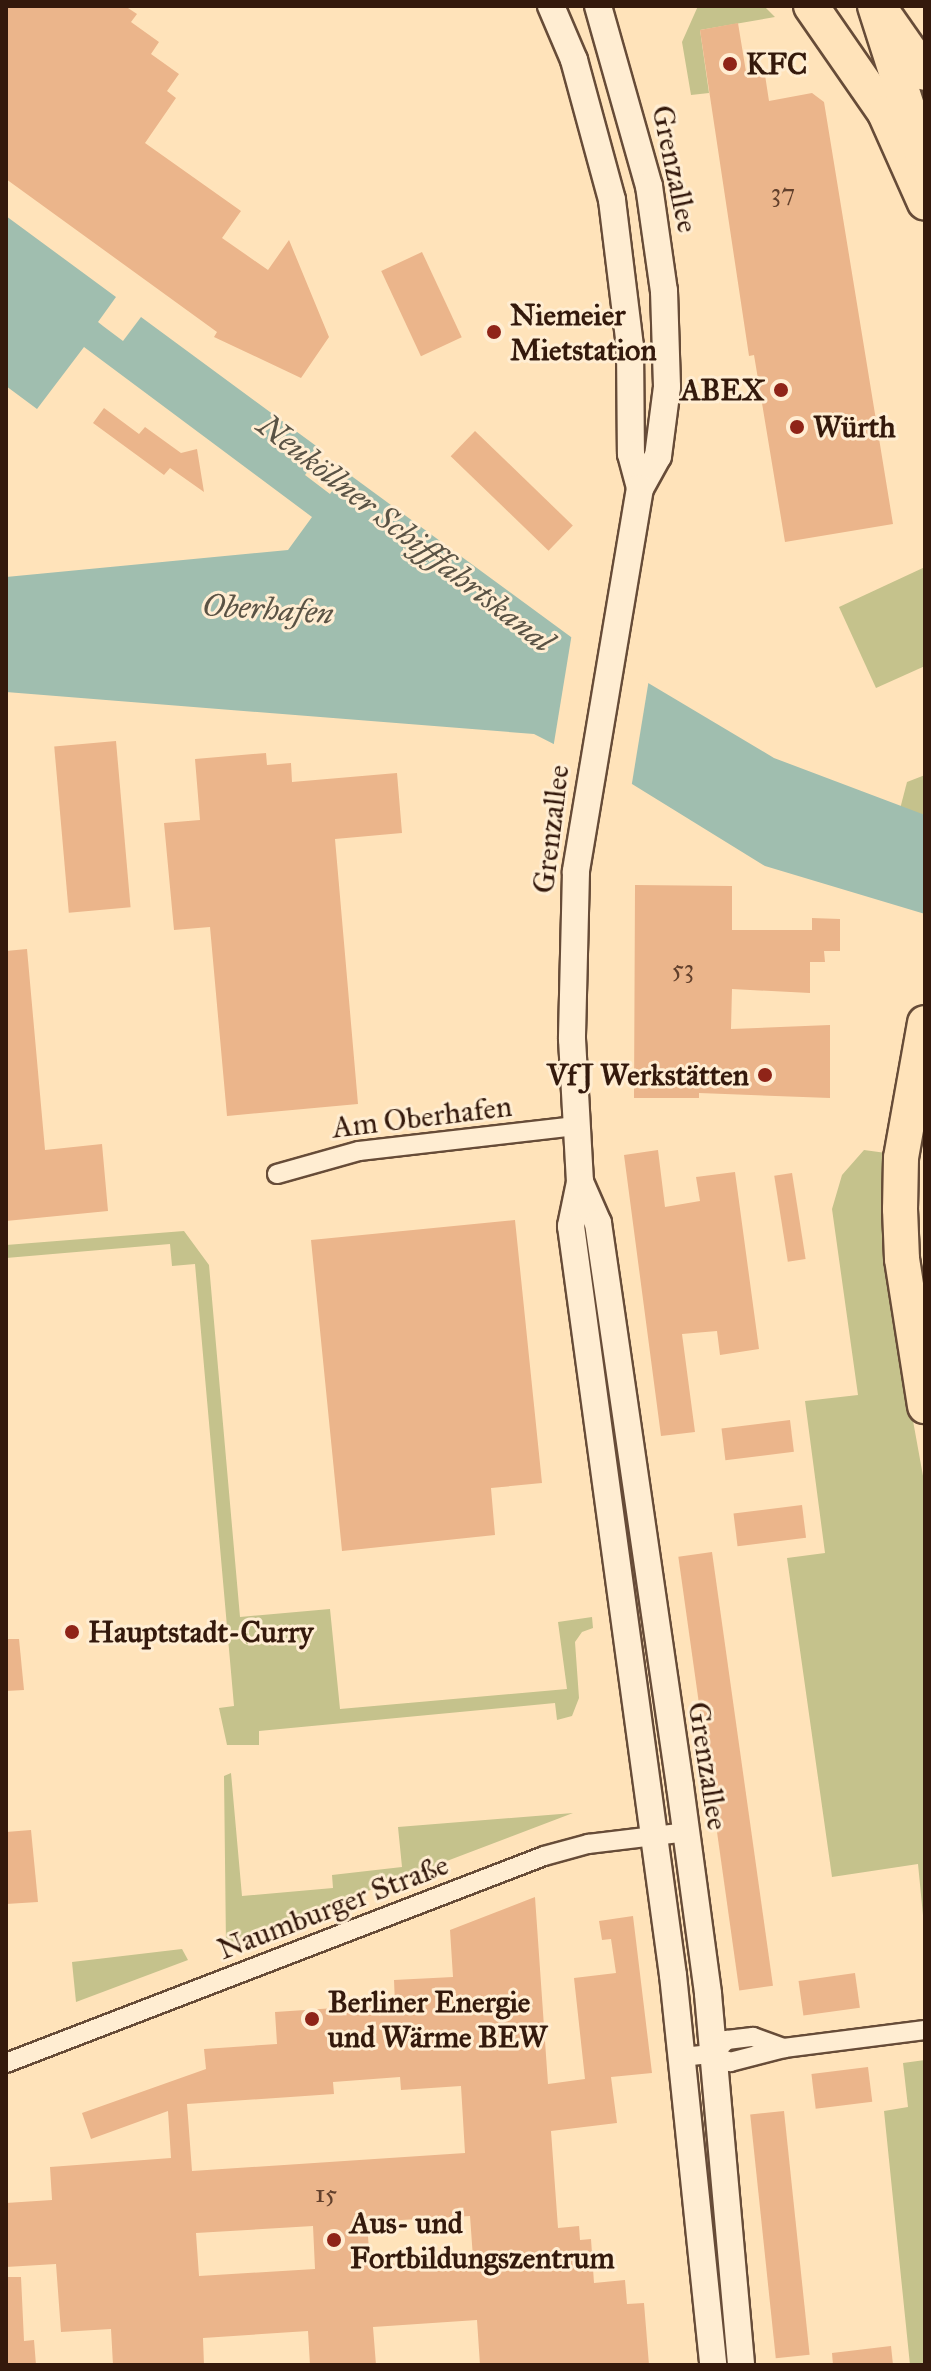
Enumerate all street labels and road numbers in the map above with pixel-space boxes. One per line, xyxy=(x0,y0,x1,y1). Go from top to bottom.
street label: Grenzallee xyxy=(644,102,706,236)
street label: Grenzallee xyxy=(525,763,577,895)
street label: Am Oberhafen xyxy=(330,1088,514,1146)
street label: Grenzallee xyxy=(680,1699,736,1833)
street label: Naumburger Straße xyxy=(213,1846,453,1968)

